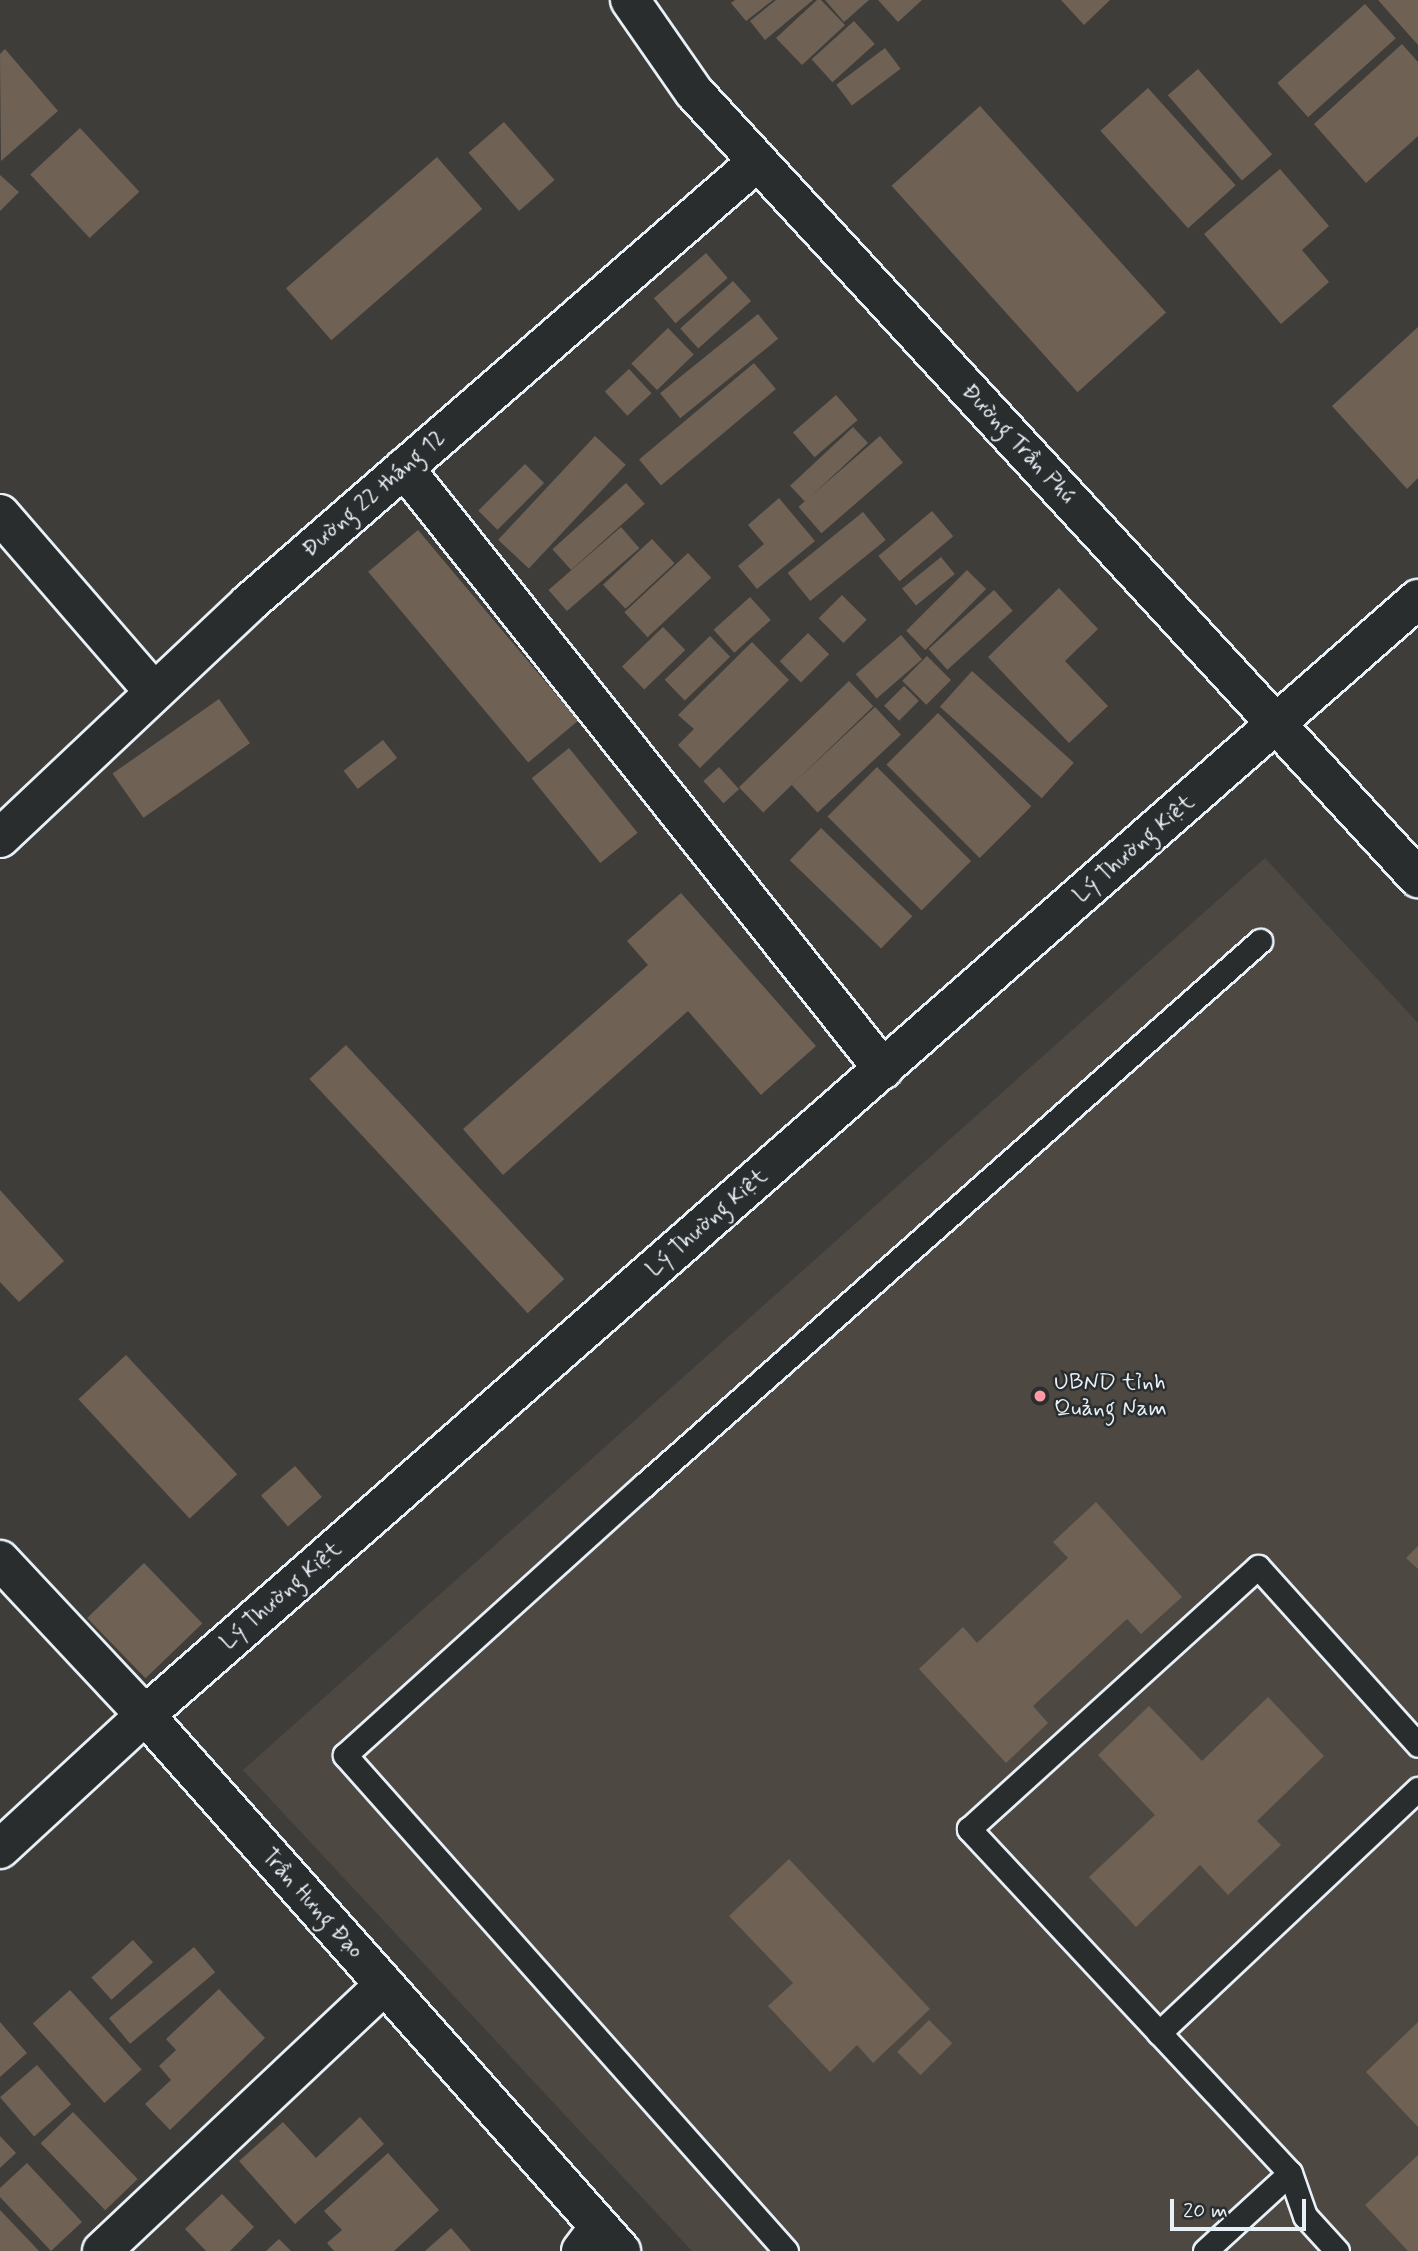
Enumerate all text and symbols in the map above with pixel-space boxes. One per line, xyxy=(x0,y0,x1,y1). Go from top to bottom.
street label: Đường Trần Phú xyxy=(955,378,1081,510)
street label: Đường 22 tháng 12 xyxy=(297,424,451,564)
street label: Lý Thường Kiệt xyxy=(1067,788,1201,910)
street label: Lý Thường Kiệt xyxy=(640,1162,774,1284)
place label: UBND tỉnh Quảng Nam xyxy=(1054,1369,1171,1423)
marker: UBND tỉnh Quảng Nam xyxy=(1032,1388,1048,1404)
street label: Lý Thường Kiệt xyxy=(214,1535,348,1657)
street label: Trần Hưng Đạo xyxy=(255,1842,369,1966)
scale bar xyxy=(1173,2184,1310,2228)
text: 20 m xyxy=(1183,2197,1228,2225)

